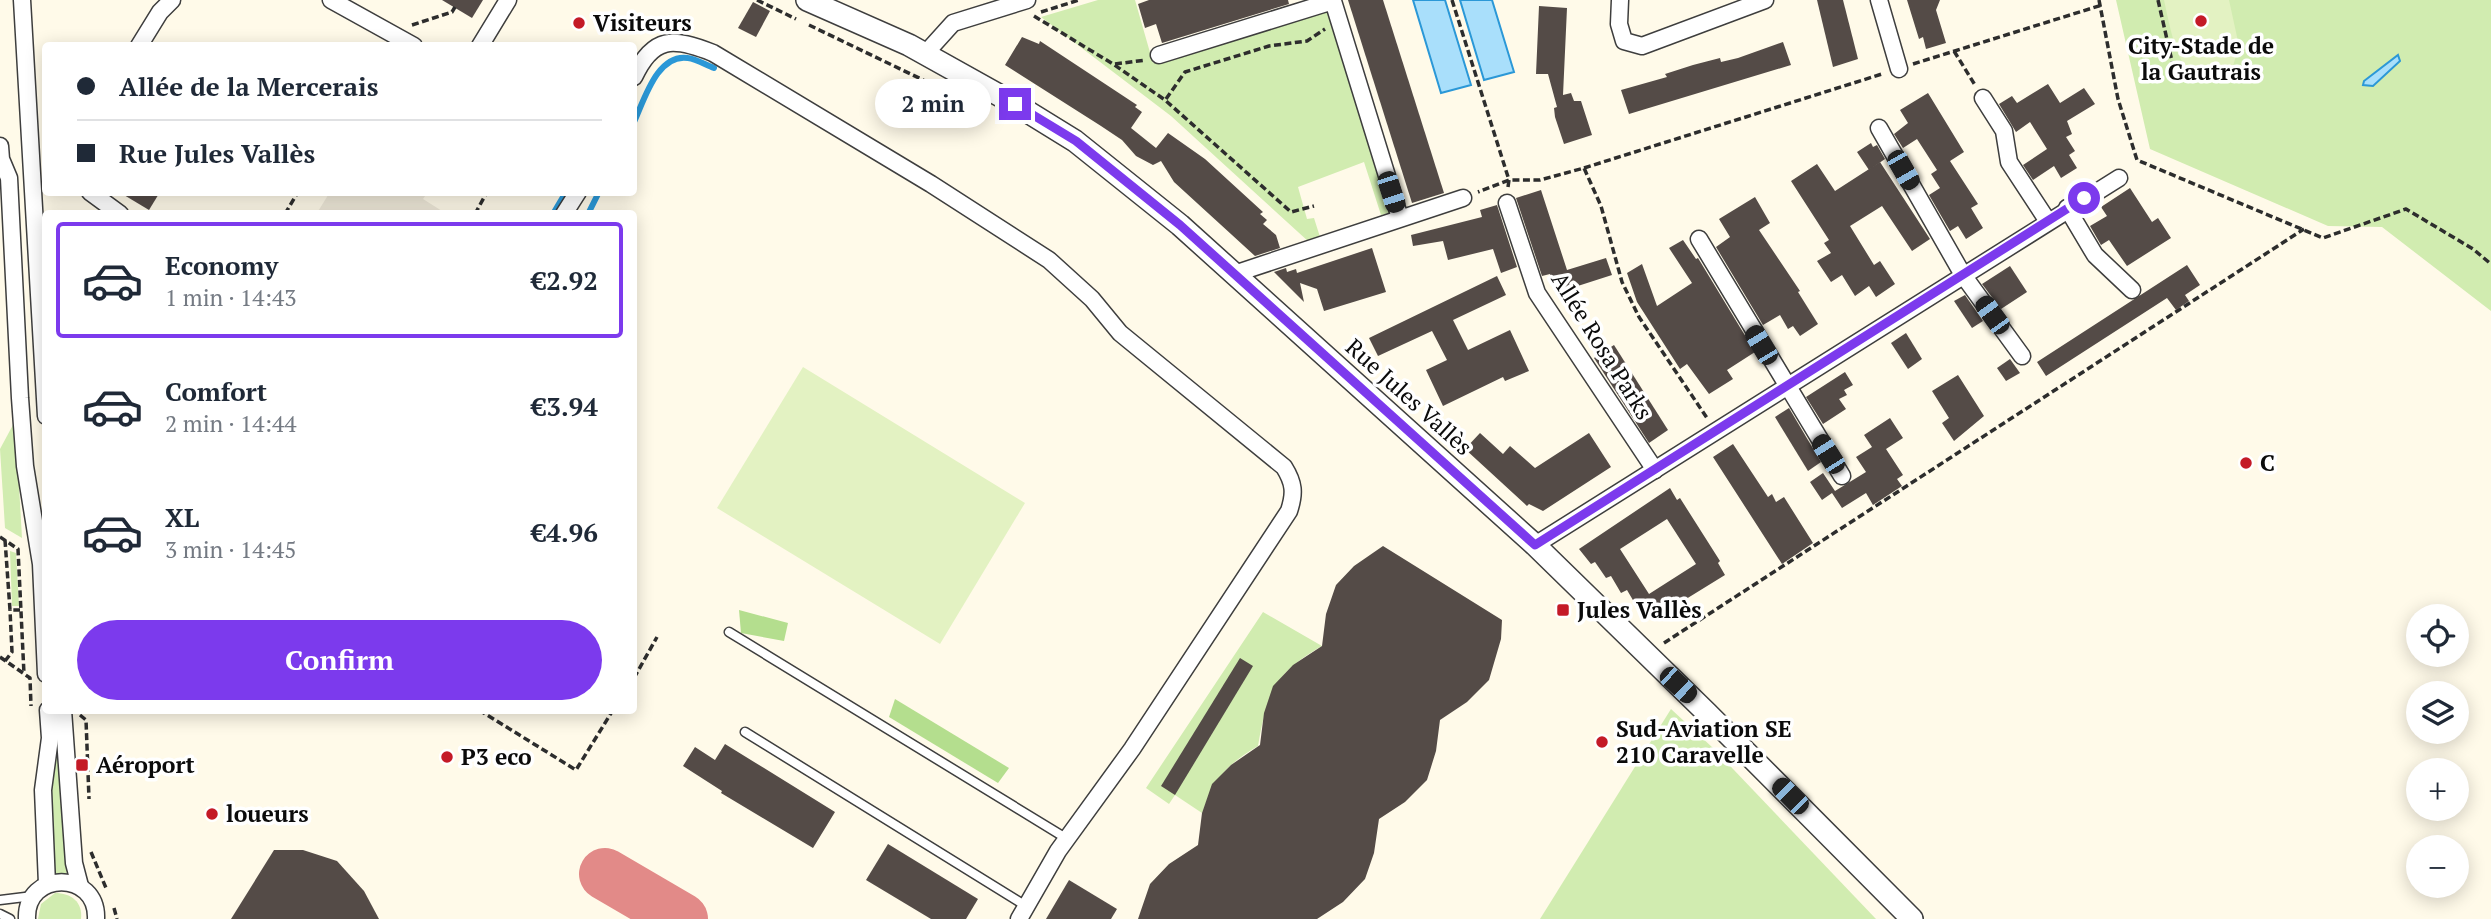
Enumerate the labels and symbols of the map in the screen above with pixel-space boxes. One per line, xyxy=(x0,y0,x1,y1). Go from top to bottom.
place label: Visiteurs xyxy=(593,7,692,38)
marker: City-Stade de la Gautrais xyxy=(2193,13,2209,29)
marker: Visiteurs xyxy=(571,15,587,31)
place label: City-Stade de la Gautrais xyxy=(2128,30,2274,87)
callout: 2 min xyxy=(875,80,990,128)
route end xyxy=(999,88,1031,120)
car xyxy=(1884,147,1923,193)
car xyxy=(1375,169,1408,215)
route start xyxy=(2068,182,2100,214)
street label: Allée Rosa Parks xyxy=(1545,266,1660,425)
car xyxy=(1972,292,2013,338)
car xyxy=(1742,322,1781,368)
street label: Rue Jules Vallès xyxy=(1339,331,1479,462)
car xyxy=(1808,431,1849,477)
place label: C xyxy=(2260,447,2275,478)
marker: C xyxy=(2238,455,2254,471)
place label: Jules Vallès xyxy=(1577,594,1702,625)
marker: Jules Vallès xyxy=(1555,602,1571,618)
car xyxy=(1656,663,1701,707)
place label: Sud-Aviation SE 210 Caravelle xyxy=(1616,713,1792,770)
marker: Sud-Aviation SE 210 Caravelle xyxy=(1594,734,1610,750)
place label: P3 eco xyxy=(461,741,532,772)
place label: Aéroport xyxy=(96,749,195,780)
marker: P3 eco xyxy=(439,749,455,765)
marker: Aéroport xyxy=(74,757,90,773)
car xyxy=(1768,774,1813,818)
place label: loueurs xyxy=(226,798,309,829)
marker: loueurs xyxy=(204,806,220,822)

